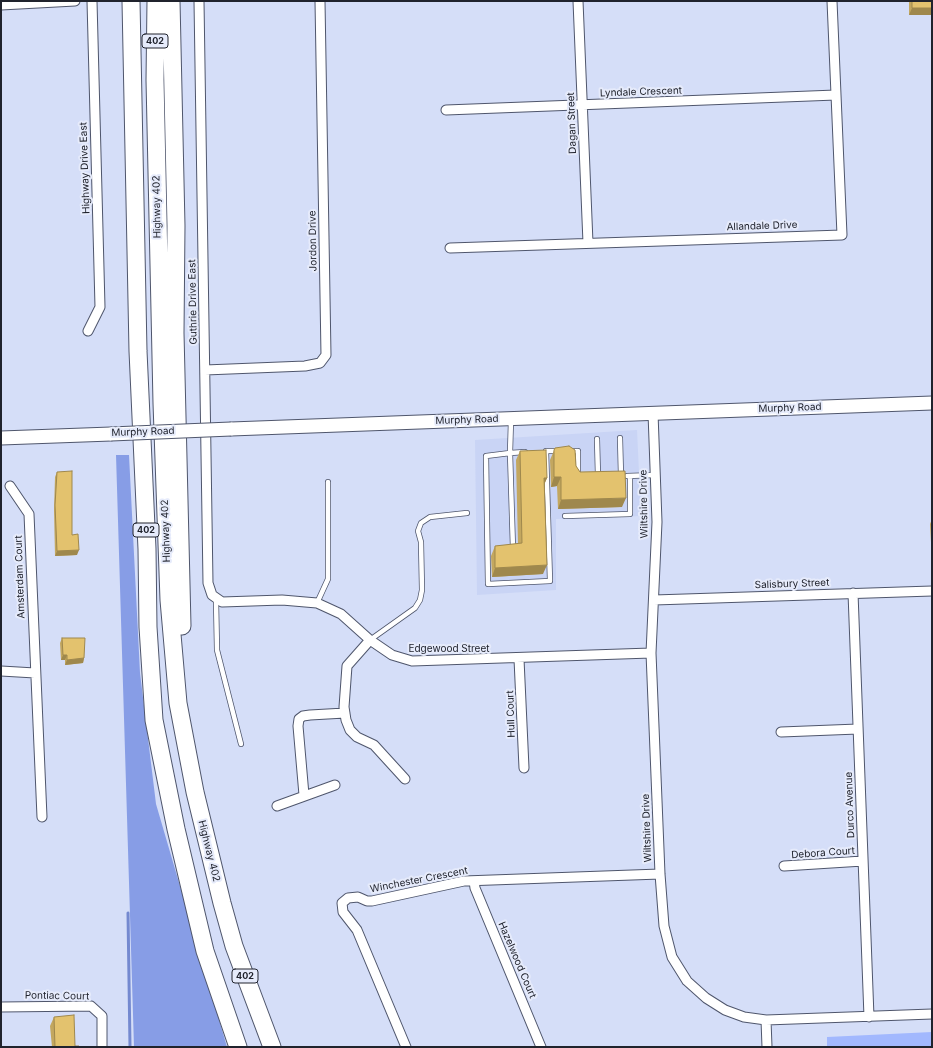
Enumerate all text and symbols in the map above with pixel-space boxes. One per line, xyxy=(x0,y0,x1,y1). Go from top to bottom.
road number: 402 xyxy=(142,34,168,48)
street label: Lyndale Crescent xyxy=(600,85,682,99)
street label: Dagan Street xyxy=(565,92,579,154)
street label: Highway Drive East xyxy=(77,122,93,214)
street label: Highway 402 xyxy=(150,175,164,239)
street label: Jordon Drive xyxy=(306,210,320,272)
street label: Allandale Drive xyxy=(726,219,798,233)
street label: Guthrie Drive East xyxy=(186,259,200,345)
street label: Murphy Road xyxy=(758,401,822,415)
street label: Murphy Road xyxy=(435,413,499,427)
street label: Murphy Road xyxy=(111,425,175,439)
street label: Wiltshire Drive xyxy=(637,470,651,538)
street label: Highway 402 xyxy=(159,499,173,563)
road number: 402 xyxy=(133,523,159,537)
street label: Amsterdam Court xyxy=(13,535,27,619)
street label: Salisbury Street xyxy=(754,577,830,591)
street label: Edgewood Street xyxy=(408,643,490,655)
street label: Hull Court xyxy=(504,690,518,738)
street label: Durco Avenue xyxy=(843,772,857,838)
street label: Wiltshire Drive xyxy=(640,793,654,863)
street label: Highway 402 xyxy=(196,819,222,883)
street label: Debora Court xyxy=(791,845,855,861)
street label: Winchester Crescent xyxy=(369,865,469,895)
street label: Hazelwood Court xyxy=(495,920,539,1000)
road number: 402 xyxy=(232,969,258,983)
street label: Pontiac Court xyxy=(25,989,89,1003)

